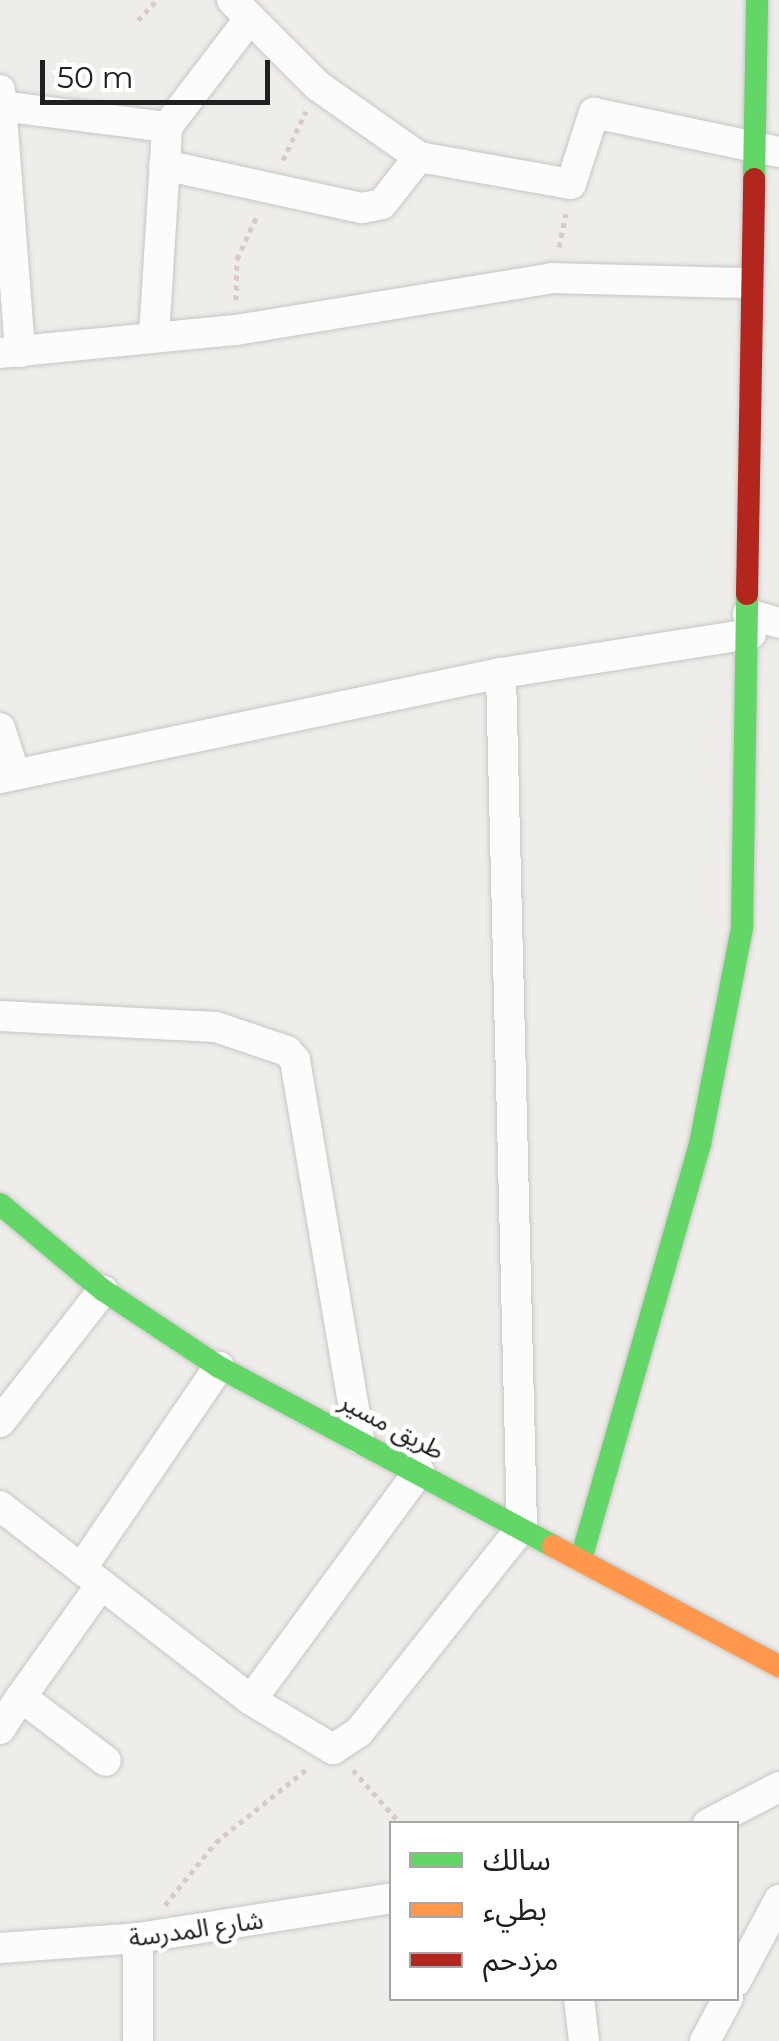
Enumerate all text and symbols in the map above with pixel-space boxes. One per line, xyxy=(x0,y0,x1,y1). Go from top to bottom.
scale bar xyxy=(45,40,275,102)
text: 50 m xyxy=(57,59,134,96)
street label: طريق مسير xyxy=(335,1386,449,1466)
legend xyxy=(389,1821,739,2001)
text: سالك xyxy=(483,1841,551,1878)
text: بطيء xyxy=(483,1891,547,1928)
street label: شارع المدرسة xyxy=(127,1905,265,1953)
text: مزدحم xyxy=(483,1941,559,1978)

